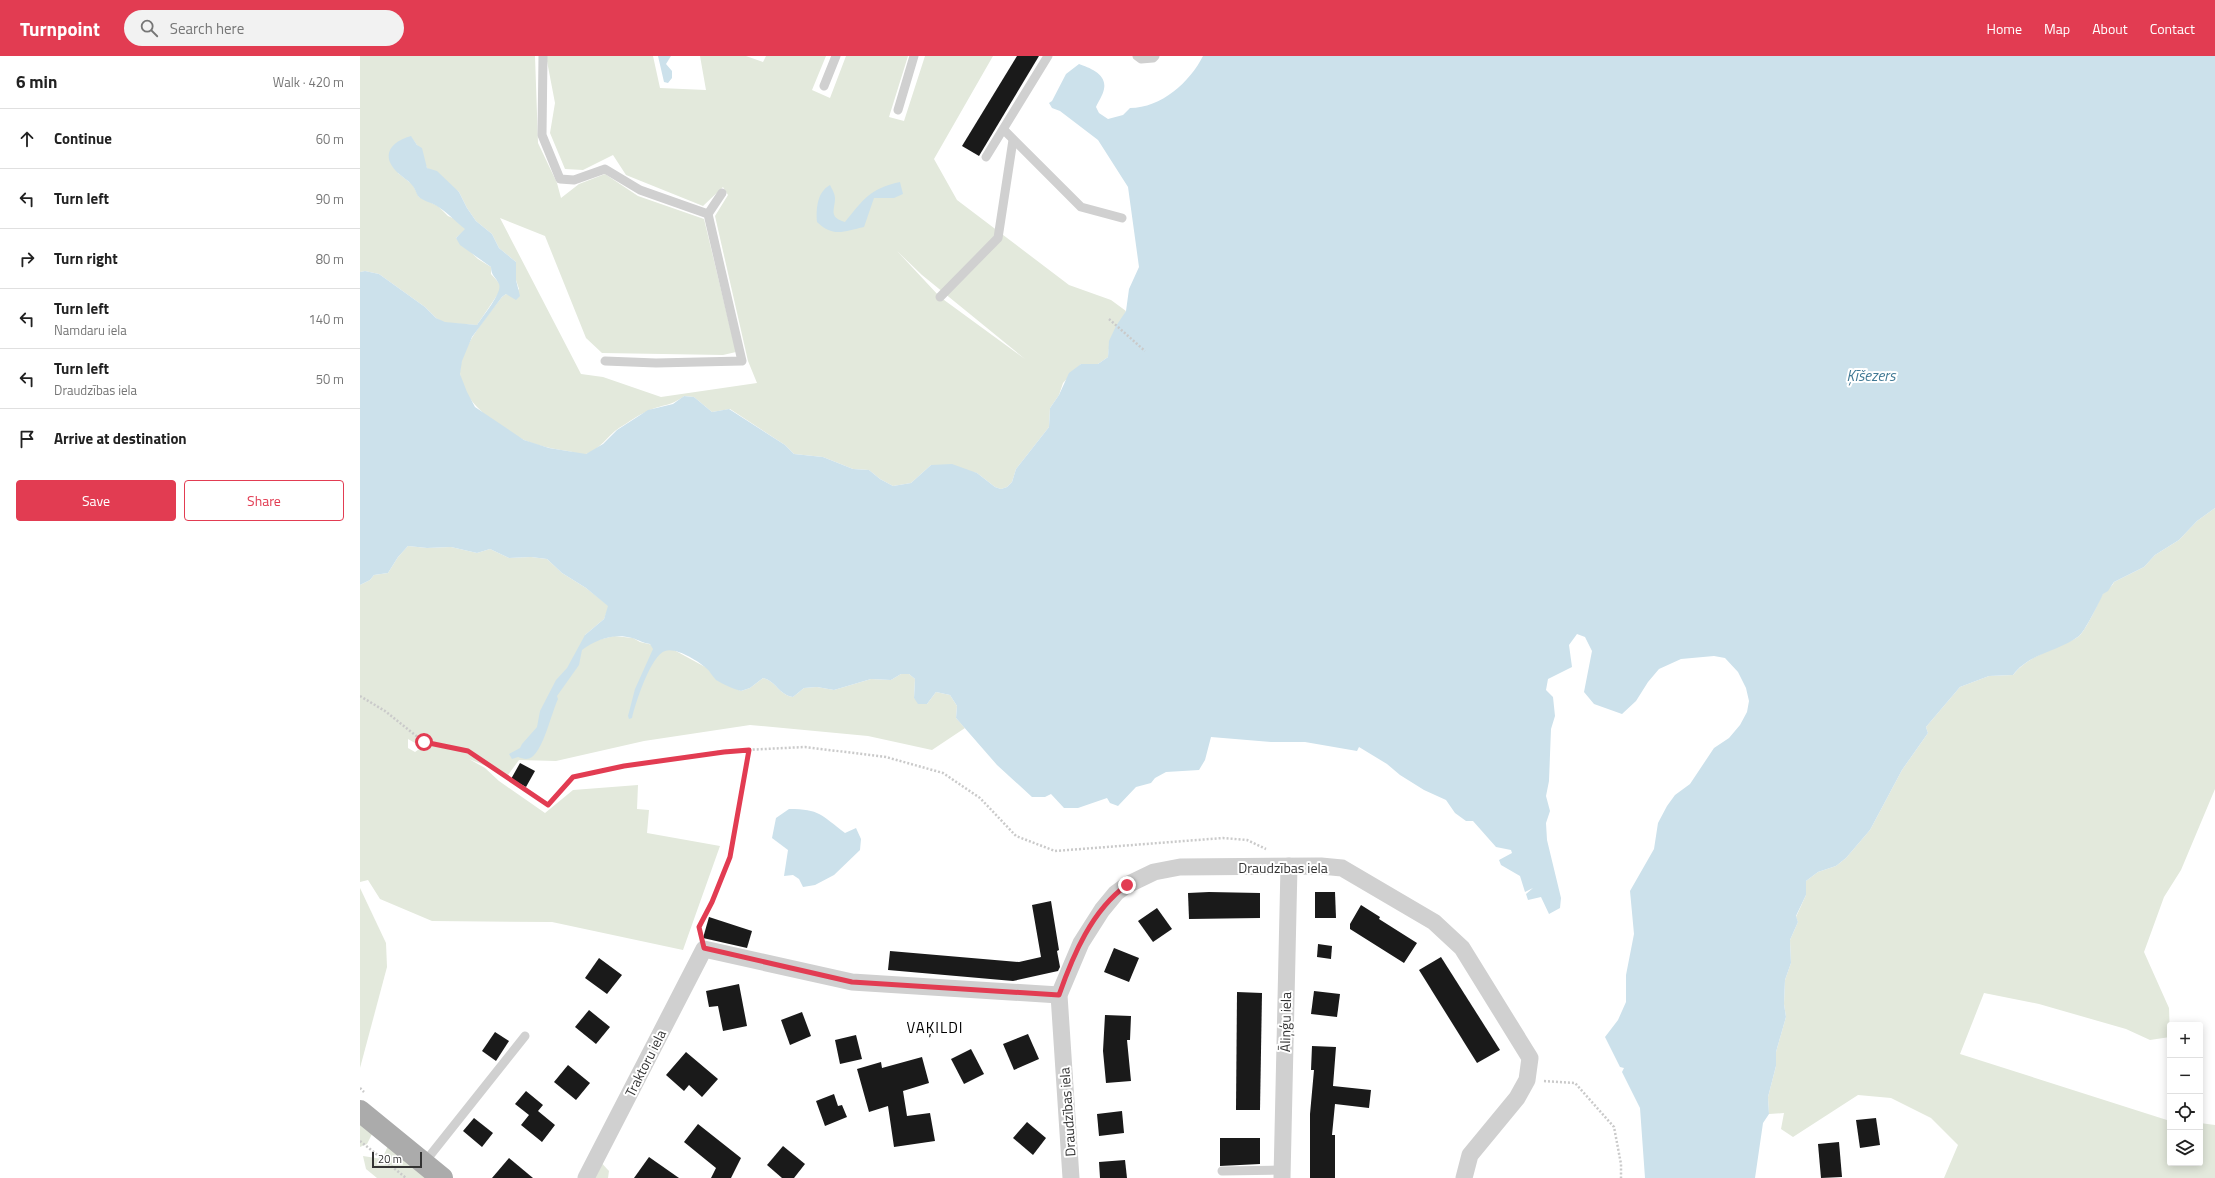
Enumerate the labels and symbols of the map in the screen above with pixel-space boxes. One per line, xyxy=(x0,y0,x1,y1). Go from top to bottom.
water label: Ķīšezers xyxy=(1846,364,1897,387)
route start xyxy=(415,733,433,751)
street label: Draudzības iela xyxy=(1238,857,1328,878)
route end xyxy=(1118,876,1136,894)
street label: Āliņģu iela xyxy=(1274,992,1296,1052)
district label: VAĶILDI xyxy=(906,1016,964,1039)
street label: Traktoru iela xyxy=(619,1026,671,1100)
street label: Draudzības iela xyxy=(1053,1067,1081,1157)
scale bar xyxy=(372,1150,422,1169)

